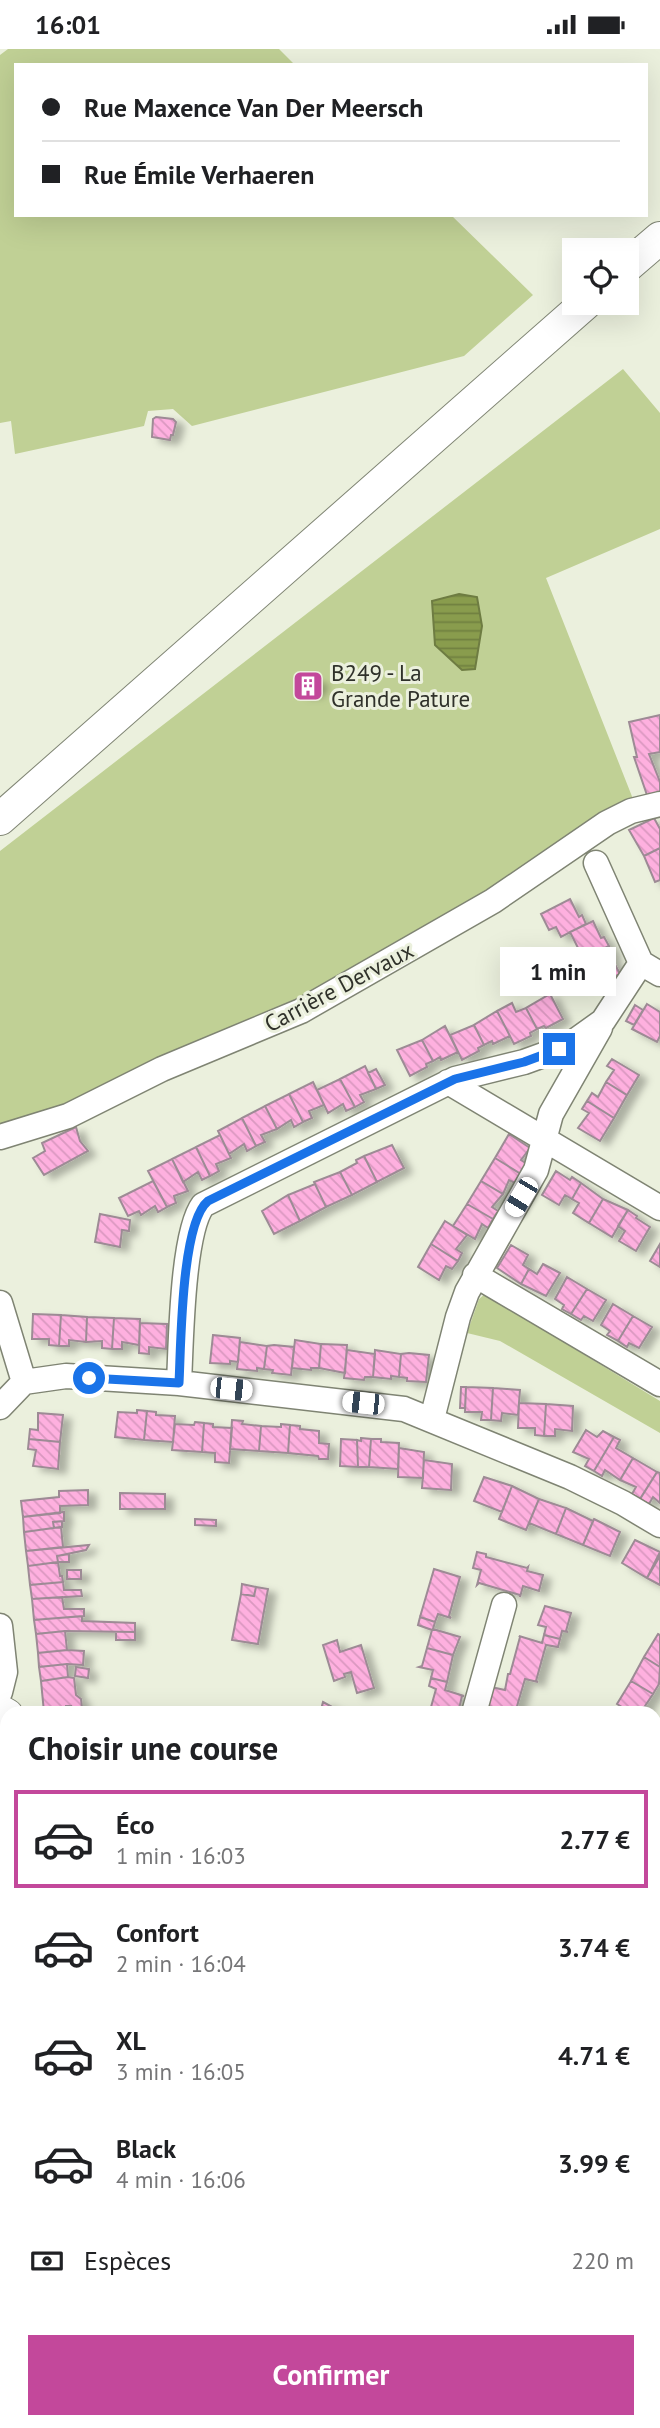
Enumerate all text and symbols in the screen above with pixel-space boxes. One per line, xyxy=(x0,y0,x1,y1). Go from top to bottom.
text: 16:01 xyxy=(35,8,101,41)
text: Rue Maxence Van Der Meersch xyxy=(84,91,424,124)
text: Rue Émile Verhaeren xyxy=(84,158,314,191)
map controls xyxy=(562,238,639,315)
button: locate xyxy=(562,238,639,315)
place label: B249 - La Grande Pature xyxy=(331,658,470,713)
building icon: B249 - La Grande Pature xyxy=(291,669,325,703)
street label: Carrière Dervaux xyxy=(259,935,418,1038)
callout: 1 min xyxy=(501,947,617,997)
text: 1 min xyxy=(530,957,586,986)
route end xyxy=(543,1033,575,1065)
car xyxy=(502,1174,541,1220)
route start xyxy=(73,1362,105,1394)
car xyxy=(210,1376,253,1402)
car xyxy=(342,1390,385,1416)
text: Choisir une course xyxy=(28,1727,278,1769)
icon: car xyxy=(32,1808,95,1871)
text: Éco xyxy=(116,1808,154,1841)
text: 2.77 € xyxy=(559,1823,630,1856)
text: 1 min · 16:03 xyxy=(116,1841,246,1870)
icon: car xyxy=(32,1916,95,1979)
text: Confort xyxy=(116,1916,199,1949)
text: 3.74 € xyxy=(558,1931,630,1964)
text: 2 min · 16:04 xyxy=(116,1949,246,1978)
icon: car xyxy=(32,2024,95,2087)
text: XL xyxy=(116,2024,146,2057)
text: 4.71 € xyxy=(558,2039,630,2072)
text: 3 min · 16:05 xyxy=(116,2057,246,2086)
icon: car xyxy=(32,2132,95,2195)
text: Black xyxy=(116,2132,176,2165)
text: 3.99 € xyxy=(558,2147,630,2180)
text: 4 min · 16:06 xyxy=(116,2165,246,2194)
icon: cash xyxy=(28,2242,66,2280)
text: Espèces xyxy=(84,2244,171,2277)
text: 220 m xyxy=(572,2246,634,2275)
button: Confirmer xyxy=(28,2335,634,2415)

